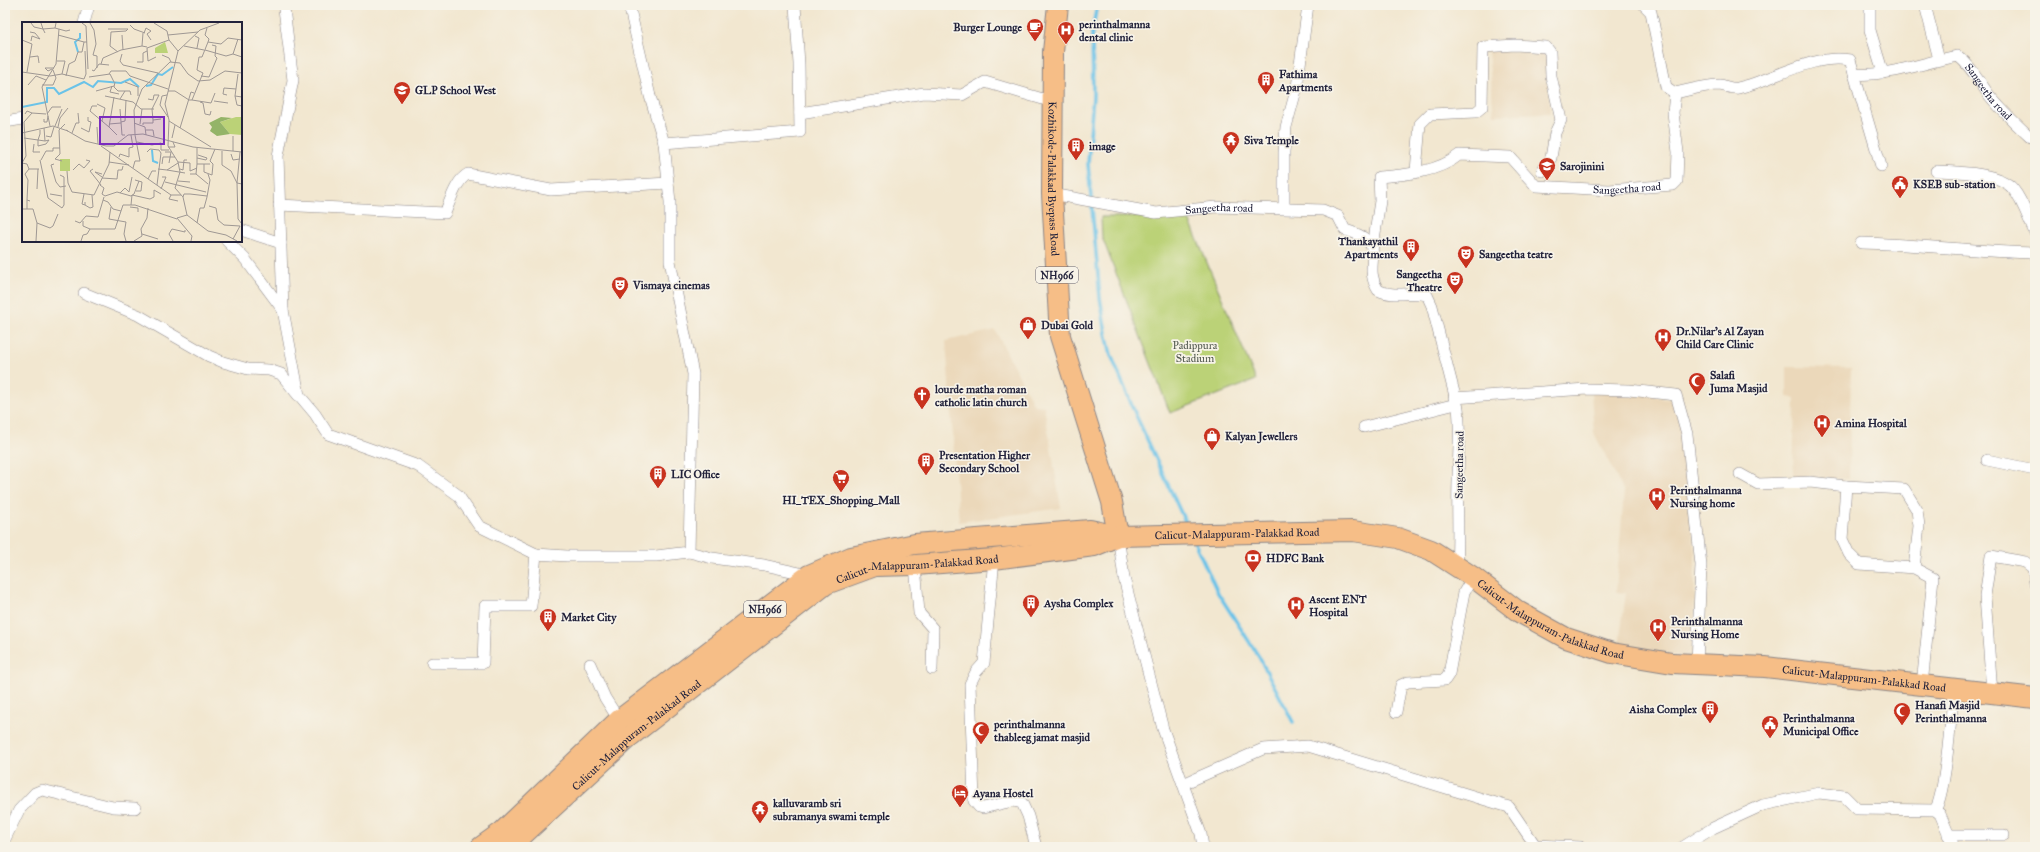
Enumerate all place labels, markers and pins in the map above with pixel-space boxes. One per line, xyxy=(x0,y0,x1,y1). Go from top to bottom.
cafe icon: Burger Lounge xyxy=(1025,17,1045,42)
place label: perinthalmanna dental clinic xyxy=(1078,18,1151,44)
hospital icon: perinthalmanna dental clinic xyxy=(1056,20,1076,45)
place label: Burger Lounge xyxy=(953,21,1022,34)
place label: Fathima Apartments xyxy=(1278,68,1332,95)
building icon: Fathima Apartments xyxy=(1256,70,1276,95)
school or university icon: GLP School West xyxy=(392,80,412,105)
place label: GLP School West xyxy=(415,84,496,97)
temple icon: Siva Temple xyxy=(1221,130,1241,155)
place label: Siva Temple xyxy=(1244,134,1299,148)
building icon: image xyxy=(1066,136,1086,161)
place label: image xyxy=(1089,140,1116,153)
school or university icon: Sarojinini xyxy=(1537,156,1557,181)
place label: Sarojinini xyxy=(1560,160,1605,174)
public building icon: KSEB sub-station xyxy=(1890,174,1910,199)
place label: KSEB sub-station xyxy=(1913,178,1995,191)
place label: Thankayathil Apartments xyxy=(1337,235,1399,262)
building icon: Thankayathil Apartments xyxy=(1401,237,1421,262)
theatre icon: Sangeetha teatre xyxy=(1456,244,1476,269)
place label: Sangeetha teatre xyxy=(1479,248,1553,261)
place label: Sangeetha Theatre xyxy=(1396,268,1442,294)
theatre icon: Sangeetha Theatre xyxy=(1445,270,1465,295)
theatre icon: Vismaya cinemas xyxy=(610,275,630,300)
place label: Vismaya cinemas xyxy=(632,279,710,293)
shop icon: Dubai Gold xyxy=(1018,315,1038,340)
place label: Dubai Gold xyxy=(1041,319,1093,332)
place label: Dr.Nilar's Al Zayan Child Care Clinic xyxy=(1676,325,1764,351)
hospital icon: Dr.Nilar's Al Zayan Child Care Clinic xyxy=(1653,327,1673,352)
place label: Salafi Juma Masjid xyxy=(1708,369,1768,396)
mosque icon: Salafi Juma Masjid xyxy=(1687,371,1707,396)
place label: lourde matha roman catholic latin church xyxy=(934,383,1028,409)
church icon: lourde matha roman catholic latin church xyxy=(912,385,932,410)
hospital icon: Amina Hospital xyxy=(1812,413,1832,438)
place label: Amina Hospital xyxy=(1834,417,1908,431)
shop icon: Kalyan Jewellers xyxy=(1202,426,1222,451)
place label: Kalyan Jewellers xyxy=(1225,430,1297,444)
place label: Presentation Higher Secondary School xyxy=(939,449,1031,476)
building icon: Presentation Higher Secondary School xyxy=(916,451,936,476)
building icon: LIC Office xyxy=(648,464,668,489)
place label: LIC Office xyxy=(671,468,720,481)
supermarket icon: HI_TEX_Shopping_Mall xyxy=(831,468,851,493)
place label: Perinthalmanna Nursing home xyxy=(1670,484,1742,510)
hospital icon: Perinthalmanna Nursing home xyxy=(1647,486,1667,511)
place label: HI_TEX_Shopping_Mall xyxy=(782,494,901,508)
bank icon: HDFC Bank xyxy=(1243,548,1263,573)
place label: HDFC Bank xyxy=(1266,552,1325,565)
building icon: Aysha Complex xyxy=(1021,593,1041,618)
place label: Ascent ENT Hospital xyxy=(1308,593,1367,620)
hospital icon: Ascent ENT Hospital xyxy=(1286,595,1306,620)
place label: Aysha Complex xyxy=(1043,597,1114,611)
building icon: Market City xyxy=(538,607,558,632)
place label: Market City xyxy=(561,611,617,625)
place label: Perinthalmanna Nursing Home xyxy=(1671,615,1743,641)
hospital icon: Perinthalmanna Nursing Home xyxy=(1648,617,1668,642)
building icon: Aisha Complex xyxy=(1700,699,1720,724)
place label: Hanafi Masjid Perinthalmanna xyxy=(1915,699,1987,725)
mosque icon: Hanafi Masjid Perinthalmanna xyxy=(1892,701,1912,726)
place label: Aisha Complex xyxy=(1628,703,1697,717)
place label: Perinthalmanna Municipal Office xyxy=(1783,712,1859,739)
public building icon: Perinthalmanna Municipal Office xyxy=(1760,714,1780,739)
place label: perinthalmanna thableeg jamat masjid xyxy=(993,718,1091,745)
mosque icon: perinthalmanna thableeg jamat masjid xyxy=(971,720,991,745)
hotel icon: Ayana Hostel xyxy=(950,783,970,808)
place label: Ayana Hostel xyxy=(972,787,1034,801)
place label: kalluvaramb sri subramanya swami temple xyxy=(773,797,890,824)
temple icon: kalluvaramb sri subramanya swami temple xyxy=(750,799,770,824)

